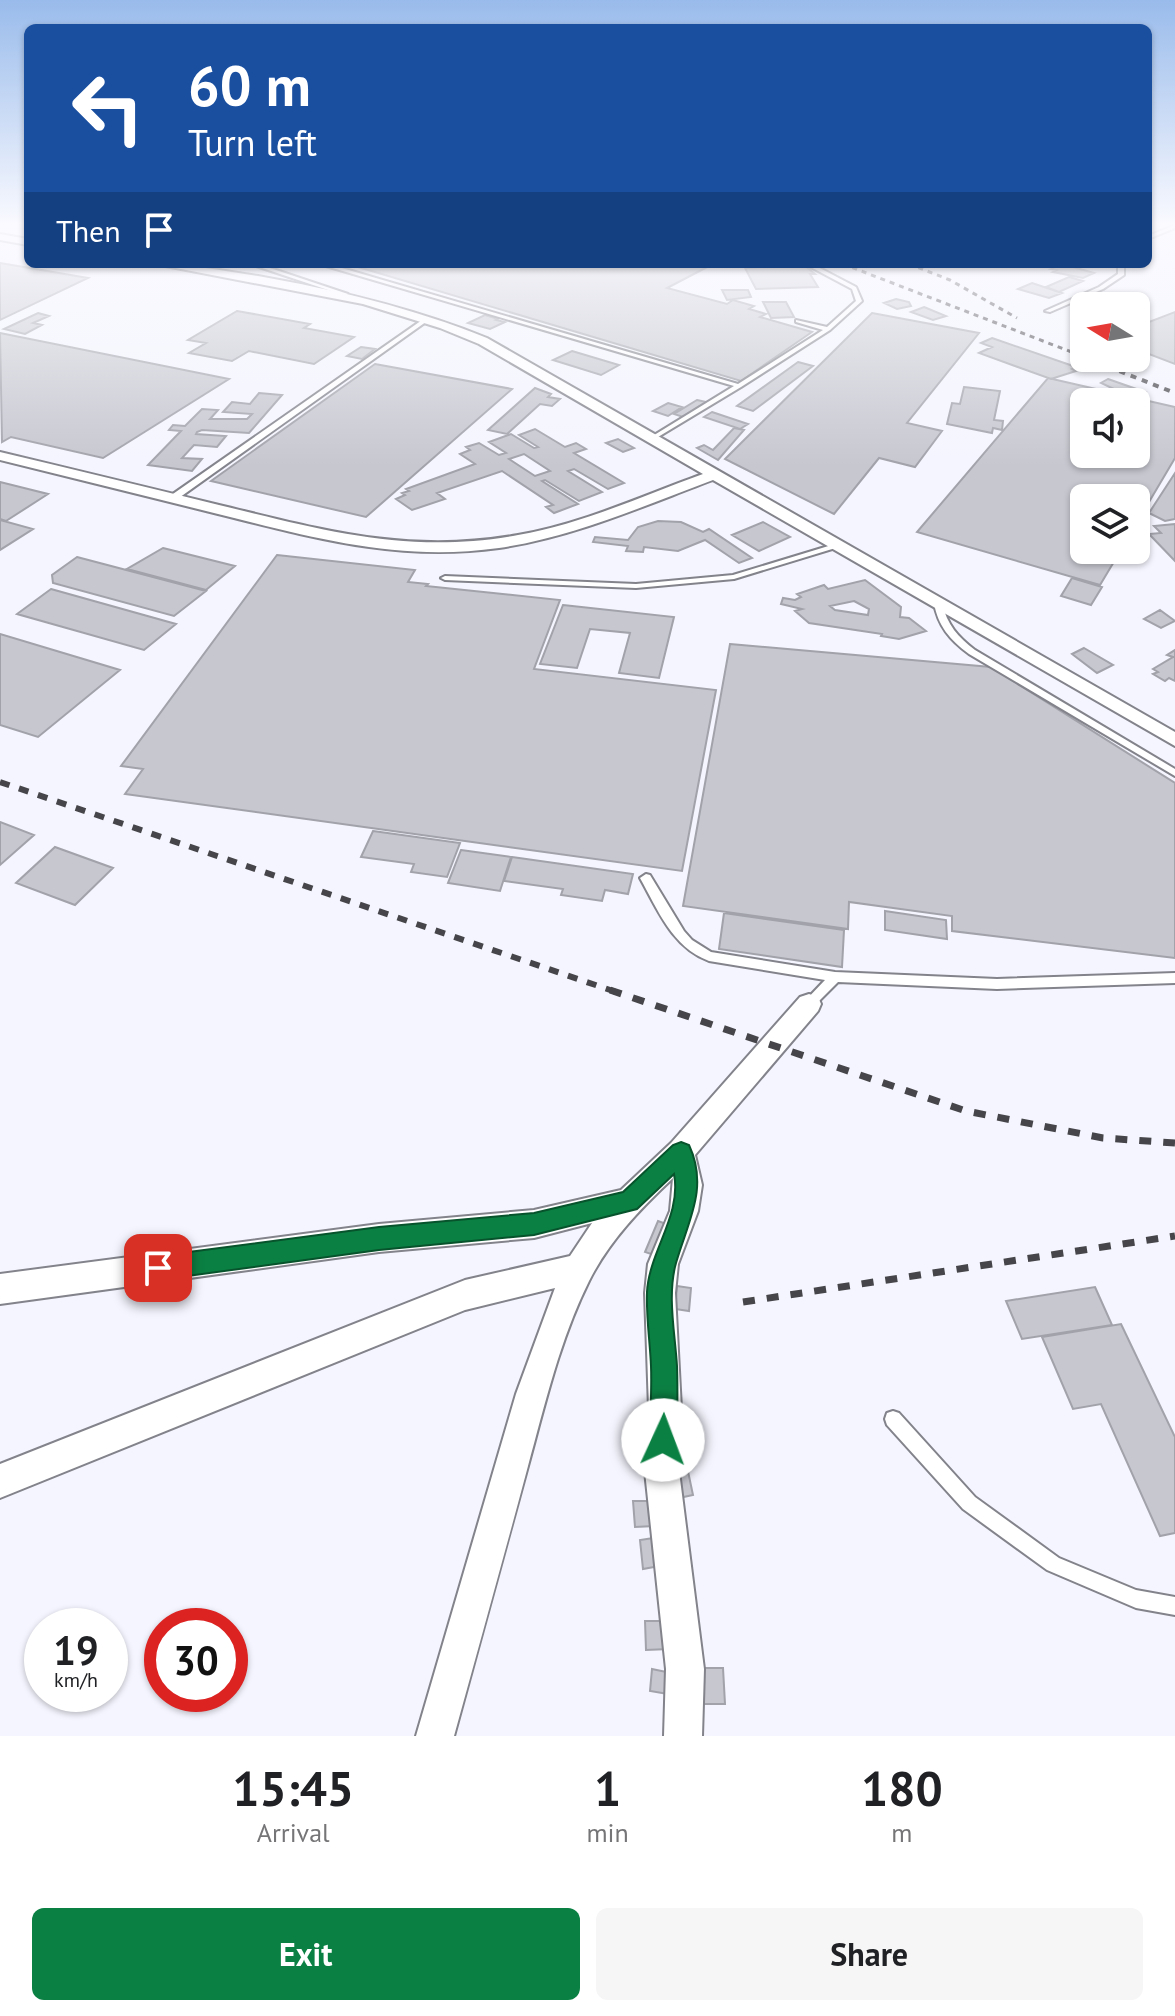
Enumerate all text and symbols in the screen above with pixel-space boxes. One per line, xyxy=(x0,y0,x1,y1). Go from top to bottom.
text: 60 m xyxy=(188,49,311,121)
icon: left xyxy=(56,56,160,160)
text: Turn left xyxy=(188,119,317,166)
icon: arrive xyxy=(137,208,181,252)
text: Then xyxy=(56,211,121,250)
north arrow xyxy=(1070,292,1150,372)
map controls xyxy=(1070,292,1150,564)
button: sound xyxy=(1070,388,1150,468)
button: layers xyxy=(1070,484,1150,564)
pin xyxy=(124,1234,192,1302)
icon: arrive xyxy=(136,1246,180,1290)
position arrow xyxy=(621,1398,705,1482)
speed limit sign: 30 xyxy=(144,1608,248,1712)
text: 19 xyxy=(53,1624,99,1676)
text: km/h xyxy=(54,1667,98,1693)
text: 15:45 xyxy=(232,1757,354,1819)
text: 1 xyxy=(594,1757,621,1819)
text: 180 xyxy=(861,1757,943,1819)
text: Arrival xyxy=(257,1816,330,1849)
text: min xyxy=(586,1816,629,1849)
text: m xyxy=(891,1816,912,1849)
button: Exit xyxy=(32,1908,580,2000)
button: Share xyxy=(596,1908,1143,2000)

